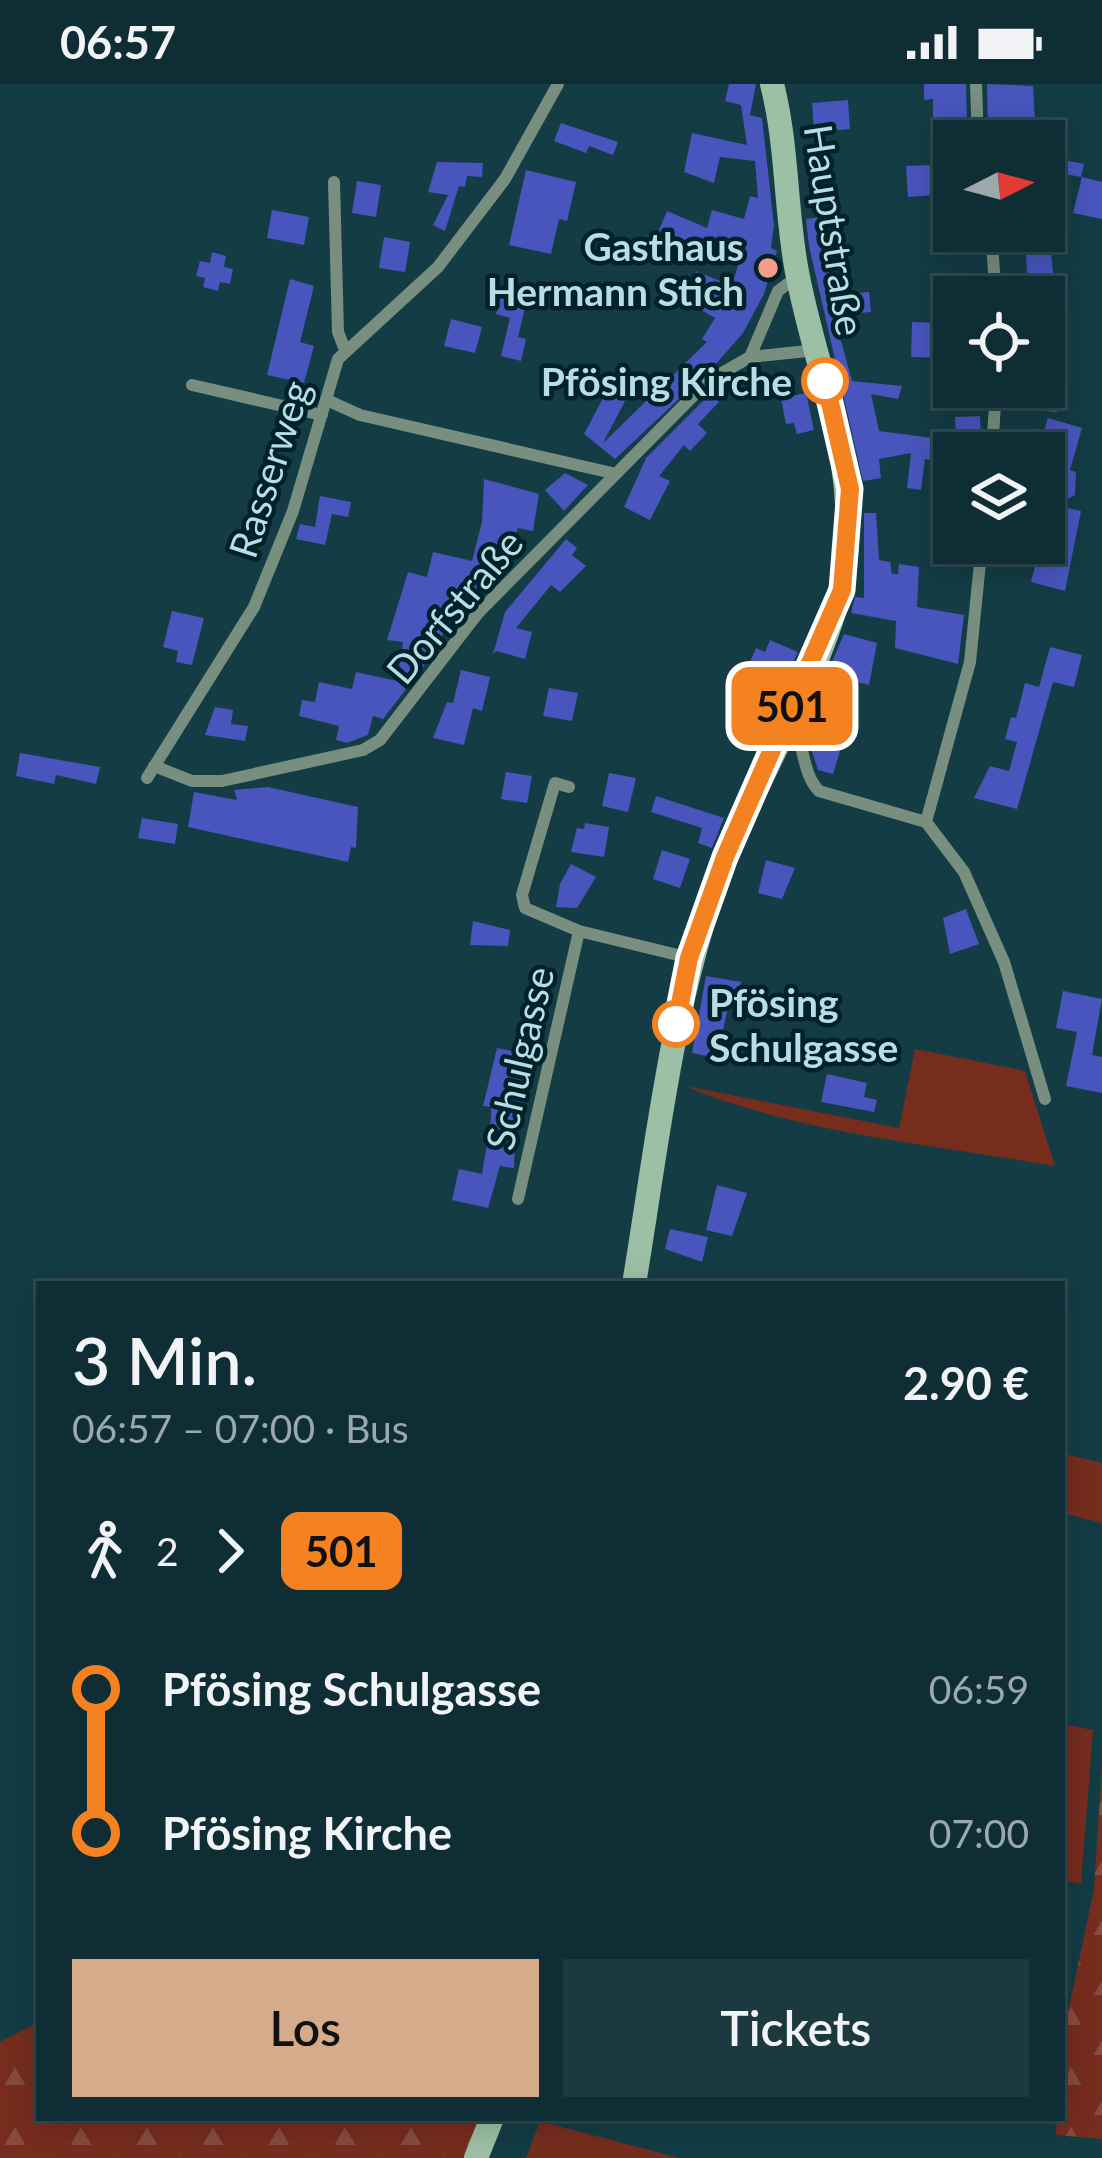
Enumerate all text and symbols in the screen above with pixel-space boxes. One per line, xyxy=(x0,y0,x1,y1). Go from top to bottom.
text: 06:57 xyxy=(60,15,176,69)
north arrow xyxy=(933,120,1065,252)
map controls xyxy=(933,120,1065,564)
street label: Hauptstraße xyxy=(796,121,874,339)
place label: Gasthaus Hermann Stich xyxy=(487,223,744,314)
marker: Gasthaus Hermann Stich xyxy=(755,255,781,281)
button: locate xyxy=(933,276,1065,408)
place label: Pfösing Kirche xyxy=(541,358,792,404)
marker: Pfösing Kirche xyxy=(803,359,847,403)
street label: Rasserweg xyxy=(219,375,319,563)
button: layers xyxy=(933,432,1065,564)
street label: Dorfstraße xyxy=(376,520,532,692)
line badge: 501 xyxy=(723,667,861,745)
text: 501 xyxy=(755,681,829,731)
street label: Schulgasse xyxy=(476,962,562,1154)
place label: Pfösing Schulgasse xyxy=(709,979,898,1070)
marker: Pfösing Schulgasse xyxy=(654,1002,698,1046)
text: 3 Min. xyxy=(72,1320,257,1399)
text: 2.90 € xyxy=(903,1356,1029,1410)
text: 06:57 – 07:00 · Bus xyxy=(72,1405,409,1451)
icon: walk xyxy=(72,1518,138,1584)
icon: forward xyxy=(197,1518,263,1584)
text: 501 xyxy=(305,1526,378,1576)
text: 2 xyxy=(156,1528,179,1574)
text: Pfösing Schulgasse xyxy=(162,1662,541,1716)
text: 06:59 xyxy=(929,1666,1029,1712)
text: Pfösing Kirche xyxy=(162,1806,452,1860)
text: 07:00 xyxy=(929,1810,1029,1856)
button: Los xyxy=(72,1959,539,2097)
button: Tickets xyxy=(563,1959,1029,2097)

